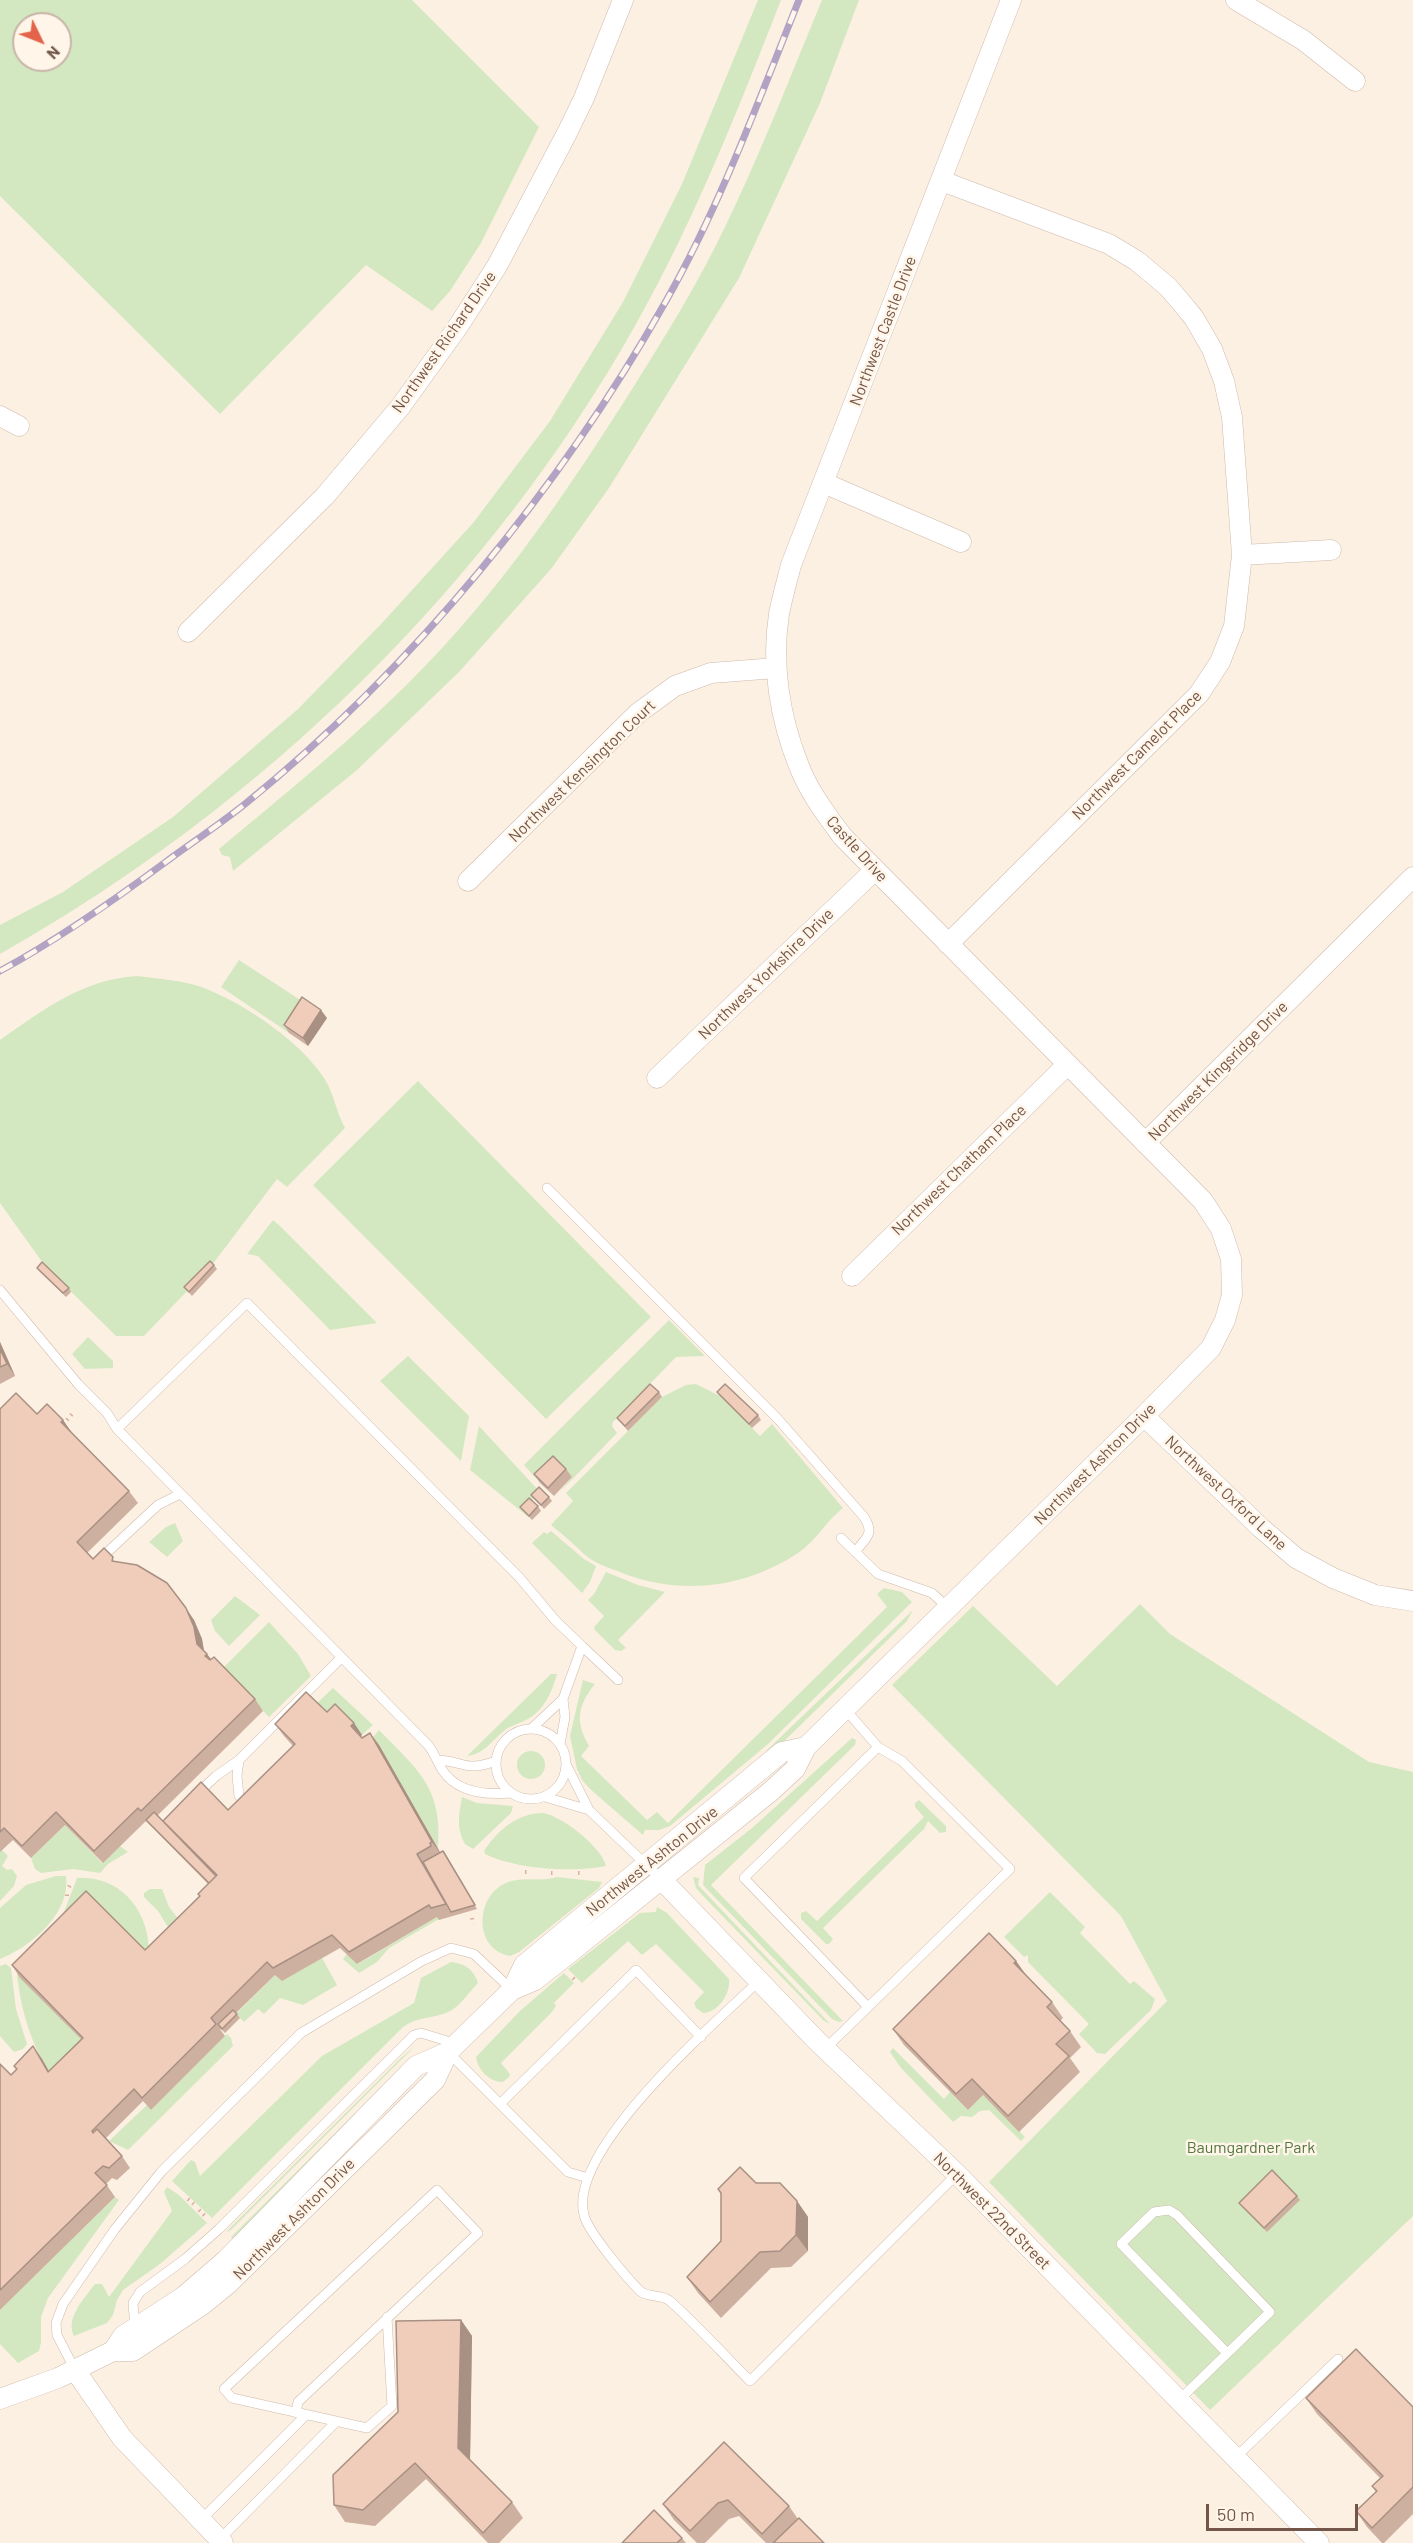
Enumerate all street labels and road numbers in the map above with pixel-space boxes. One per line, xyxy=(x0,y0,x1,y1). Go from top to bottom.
street label: Northwest Castle Drive xyxy=(846,254,920,408)
street label: Northwest Richard Drive xyxy=(388,267,500,417)
street label: Northwest Camelot Place xyxy=(1068,686,1206,824)
street label: Northwest Kensington Court xyxy=(505,696,659,846)
street label: Castle Drive xyxy=(822,812,892,886)
street label: Northwest Yorkshire Drive xyxy=(694,904,838,1044)
street label: Northwest Kingsridge Drive xyxy=(1144,997,1292,1145)
street label: Northwest Chatham Place xyxy=(888,1101,1030,1239)
street label: Northwest Ashton Drive xyxy=(1030,1399,1160,1529)
street label: Northwest Oxford Lane xyxy=(1161,1432,1291,1554)
street label: Northwest Ashton Drive xyxy=(582,1802,722,1920)
street label: Northwest 22nd Street xyxy=(930,2149,1054,2273)
street label: Northwest Ashton Drive xyxy=(229,2154,359,2284)

